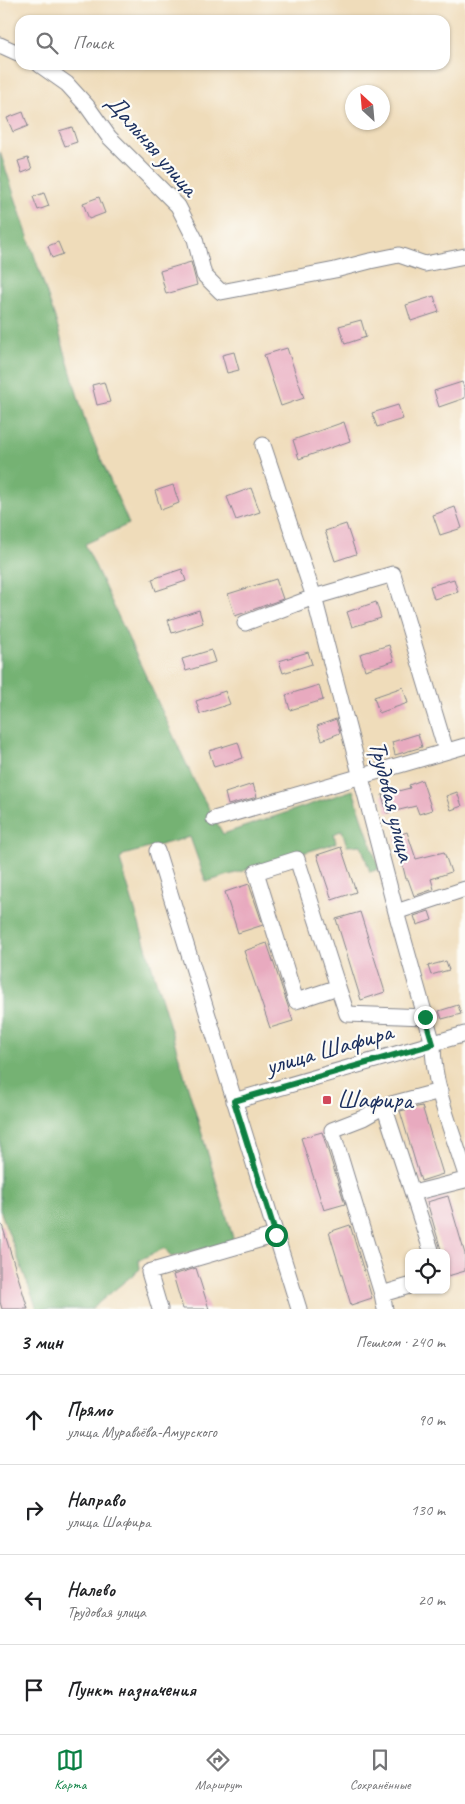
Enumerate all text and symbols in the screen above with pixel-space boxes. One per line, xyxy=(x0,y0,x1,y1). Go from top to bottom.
search box xyxy=(15,15,450,70)
icon: search xyxy=(33,29,61,57)
text: Поиск xyxy=(73,31,113,55)
north arrow xyxy=(345,85,390,130)
street label: Дальняя улица xyxy=(99,87,207,205)
street label: Трудовая улица xyxy=(362,737,423,867)
route end xyxy=(414,1006,437,1029)
street label: улица Шафира xyxy=(260,1015,399,1083)
place label: Шафира xyxy=(337,1084,415,1116)
marker: Шафира xyxy=(321,1094,333,1106)
route start xyxy=(265,1224,288,1247)
map controls xyxy=(405,1249,450,1294)
button: locate xyxy=(405,1249,450,1294)
text: 3 мин xyxy=(20,1329,63,1355)
text: Пешком · 240 m xyxy=(356,1332,445,1352)
text: Прямо xyxy=(67,1398,112,1422)
icon: ahead xyxy=(20,1406,48,1434)
text: 90 m xyxy=(418,1410,445,1430)
text: улица Муравьёва-Амурского xyxy=(67,1422,217,1442)
text: Направо xyxy=(67,1488,125,1512)
icon: right xyxy=(20,1496,48,1524)
text: 130 m xyxy=(411,1500,445,1520)
text: улица Шафира xyxy=(67,1512,151,1532)
text: Налево xyxy=(67,1578,115,1602)
icon: left xyxy=(20,1586,48,1614)
text: 20 m xyxy=(418,1590,445,1610)
text: Трудовая улица xyxy=(67,1602,146,1622)
icon: arrive xyxy=(20,1676,48,1704)
text: Пункт назначения xyxy=(67,1678,196,1702)
tab: Карта xyxy=(54,1746,86,1793)
tab: Маршрут xyxy=(195,1746,241,1793)
tab: Сохранённые xyxy=(350,1746,411,1793)

